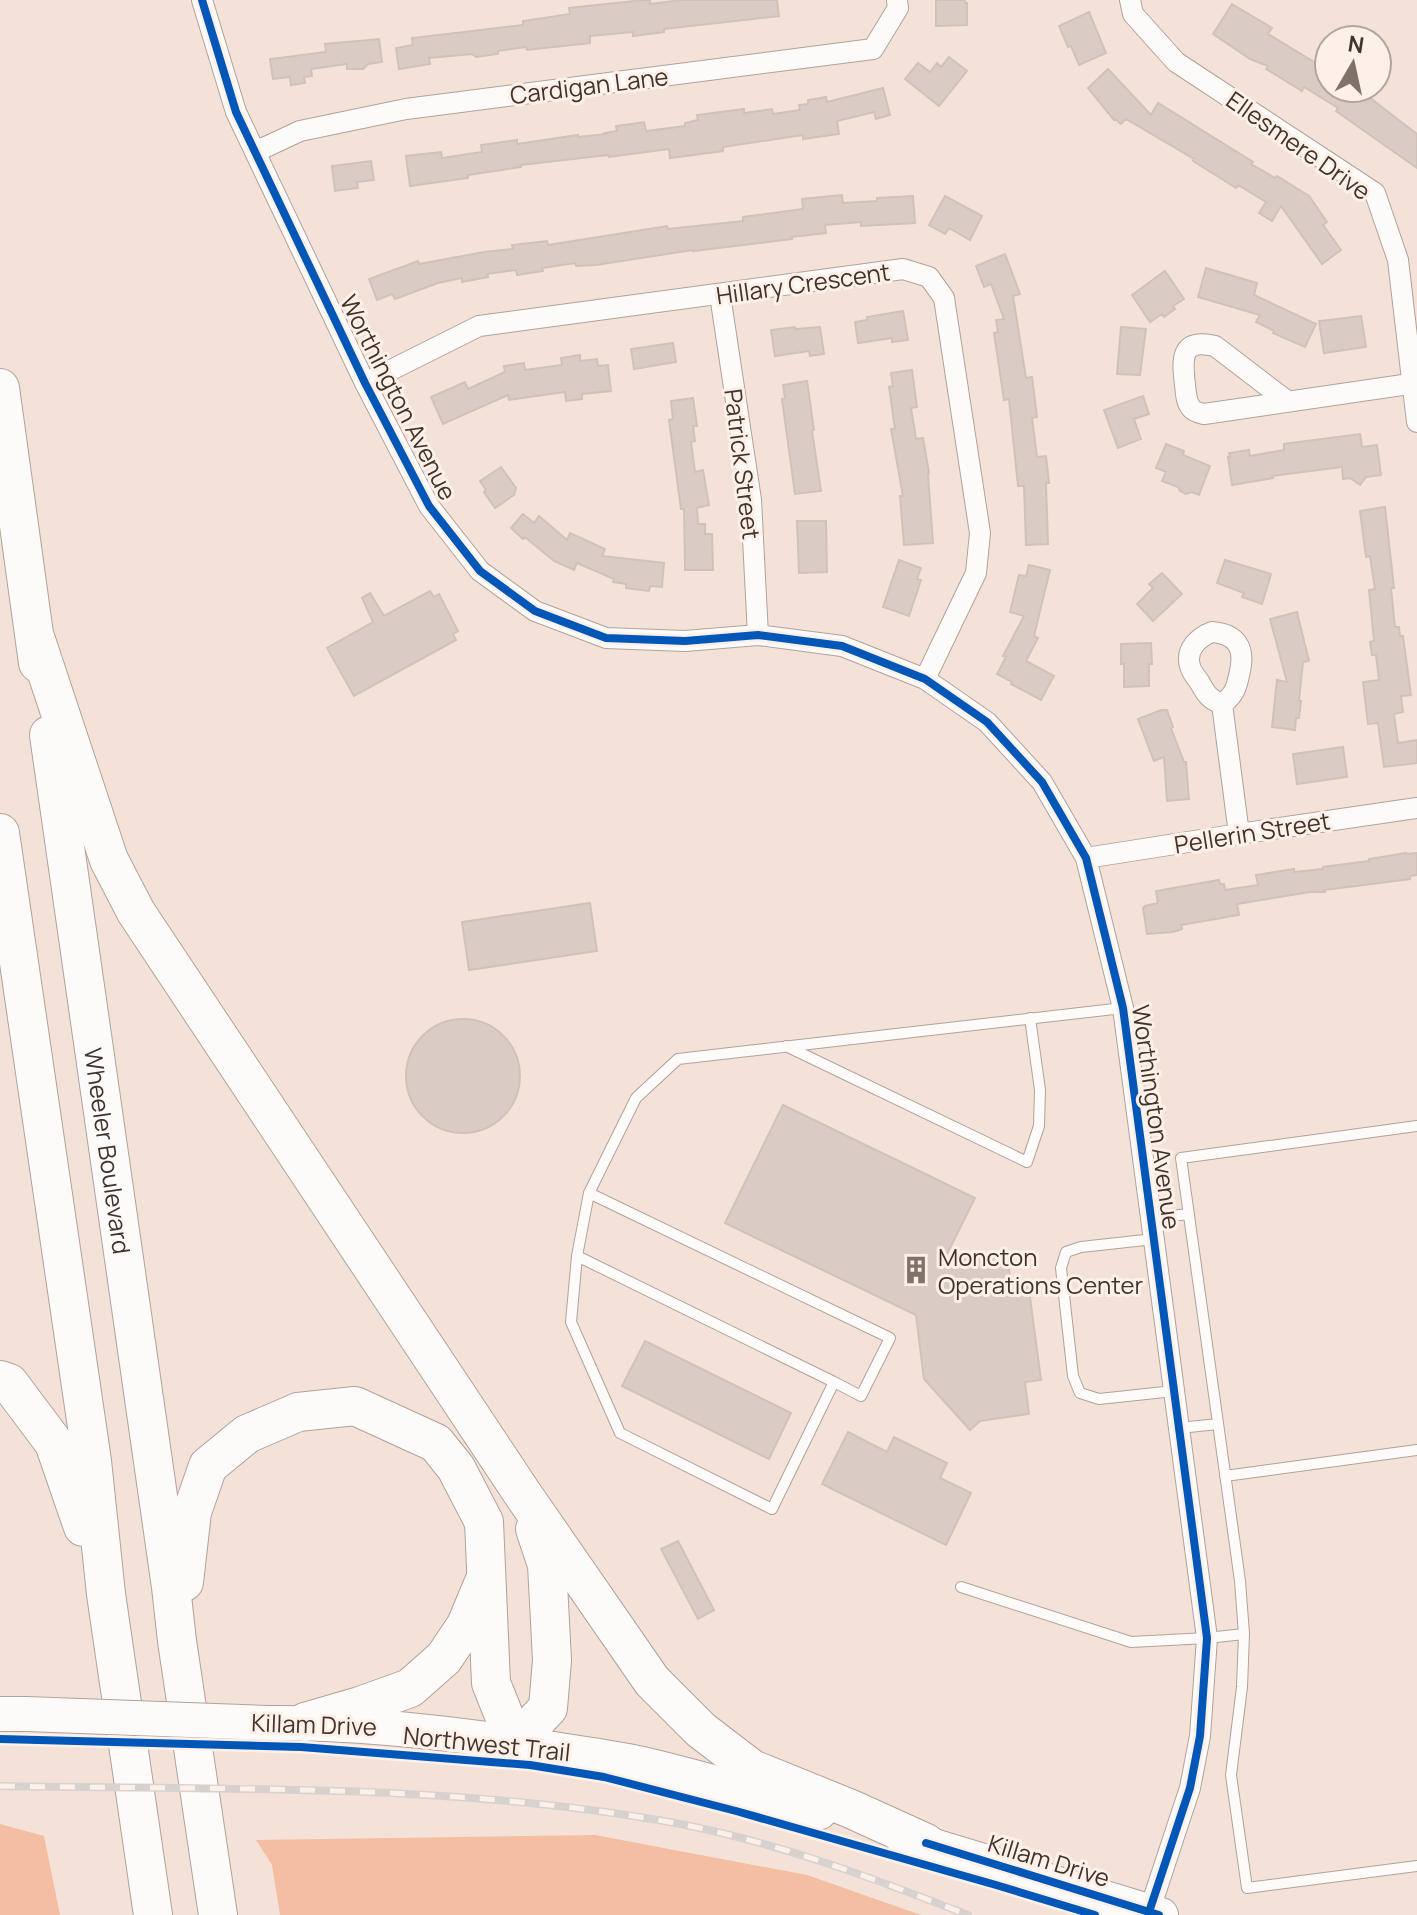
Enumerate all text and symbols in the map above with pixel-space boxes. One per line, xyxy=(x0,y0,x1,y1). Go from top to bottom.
north arrow xyxy=(1313,24,1393,104)
text: N xyxy=(1346,28,1366,60)
street label: Cardigan Lane xyxy=(508,59,670,111)
street label: Ellesmere Drive xyxy=(1220,83,1378,207)
street label: Hillary Crescent xyxy=(714,254,892,312)
street label: Worthington Avenue xyxy=(333,289,465,505)
street label: Patrick Street xyxy=(717,387,769,541)
street label: Pellerin Street xyxy=(1172,803,1332,861)
street label: Worthington Avenue xyxy=(1125,1003,1189,1231)
street label: Wheeler Boulevard xyxy=(77,1046,140,1256)
place label: Moncton Operations Center xyxy=(938,1240,1143,1301)
building icon: Moncton Operations Center xyxy=(901,1255,931,1285)
street label: Killam Drive xyxy=(251,1705,377,1743)
street label: Northwest Trail xyxy=(402,1718,572,1768)
street label: Killam Drive xyxy=(984,1826,1114,1894)

